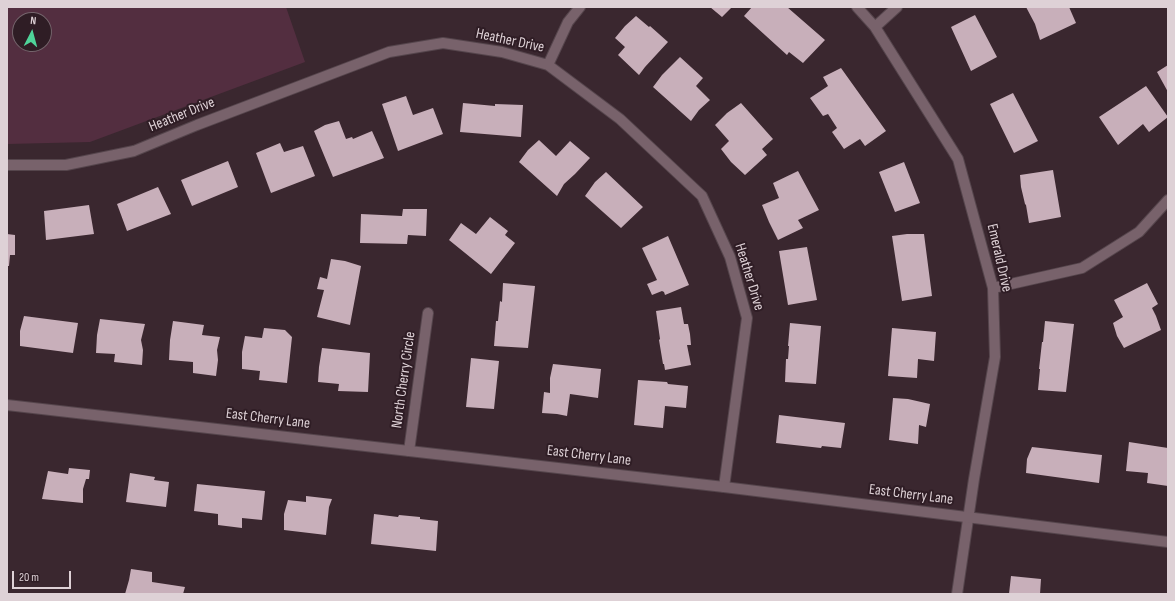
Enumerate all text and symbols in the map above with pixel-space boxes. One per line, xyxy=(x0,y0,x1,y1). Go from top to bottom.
north arrow xyxy=(12,12,52,52)
text: N xyxy=(30,14,37,27)
street label: Heather Drive xyxy=(474,25,546,57)
street label: Heather Drive xyxy=(146,94,218,136)
street label: Emerald Drive xyxy=(982,222,1016,294)
street label: Heather Drive xyxy=(730,241,768,313)
street label: North Cherry Circle xyxy=(388,331,420,429)
street label: East Cherry Lane xyxy=(225,405,311,433)
street label: East Cherry Lane xyxy=(546,442,632,470)
street label: East Cherry Lane xyxy=(868,481,954,509)
scale bar xyxy=(14,563,73,589)
text: 20 m xyxy=(19,570,39,585)

